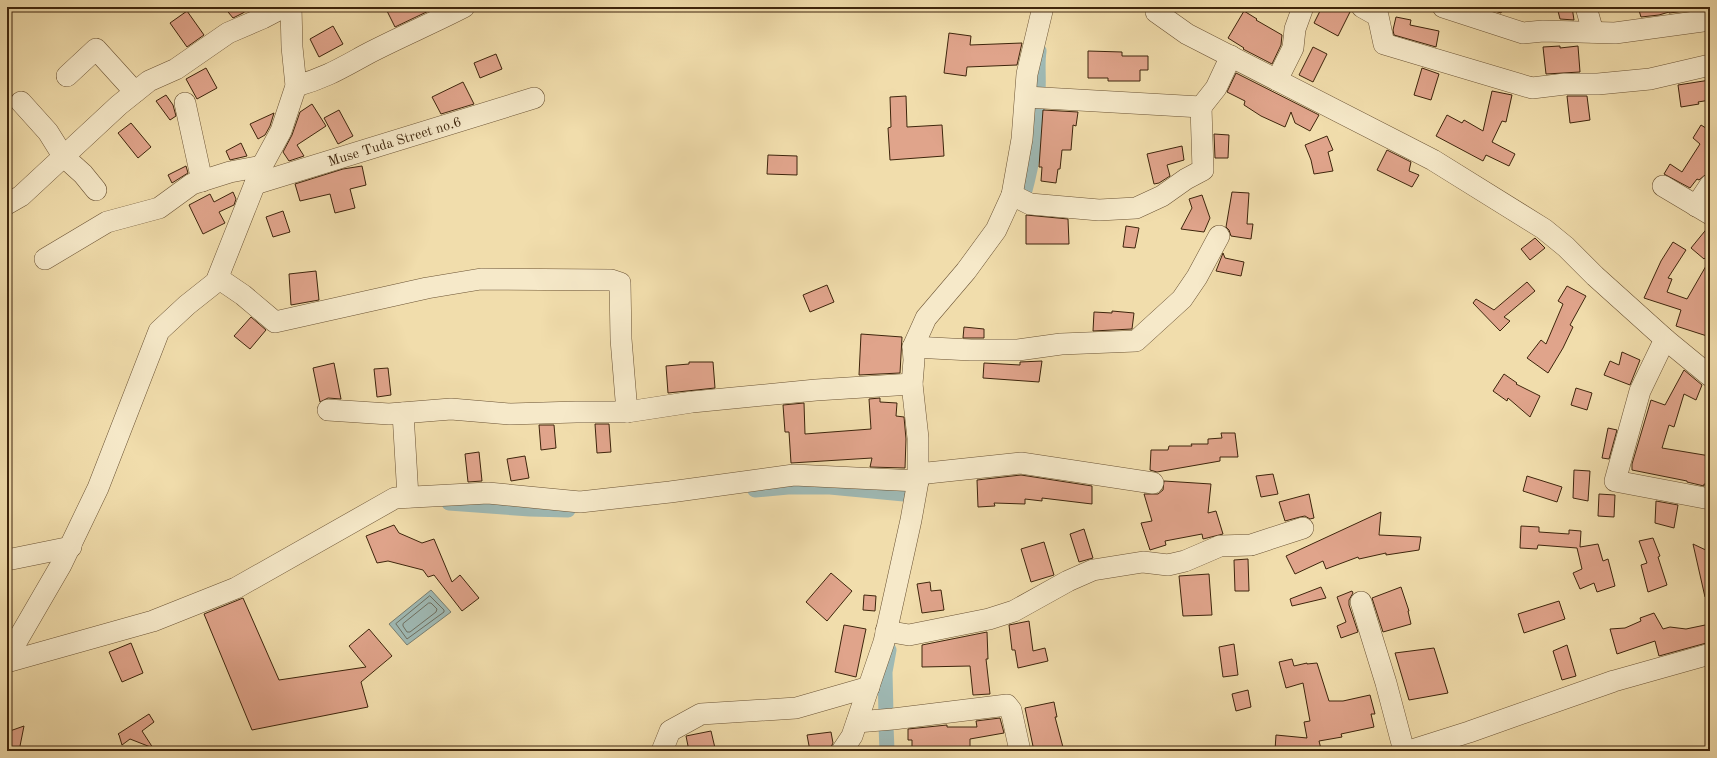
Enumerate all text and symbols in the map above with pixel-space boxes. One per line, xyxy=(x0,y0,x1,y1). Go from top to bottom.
street label: Muse Tuda Street no.6 xyxy=(326,115,463,169)

